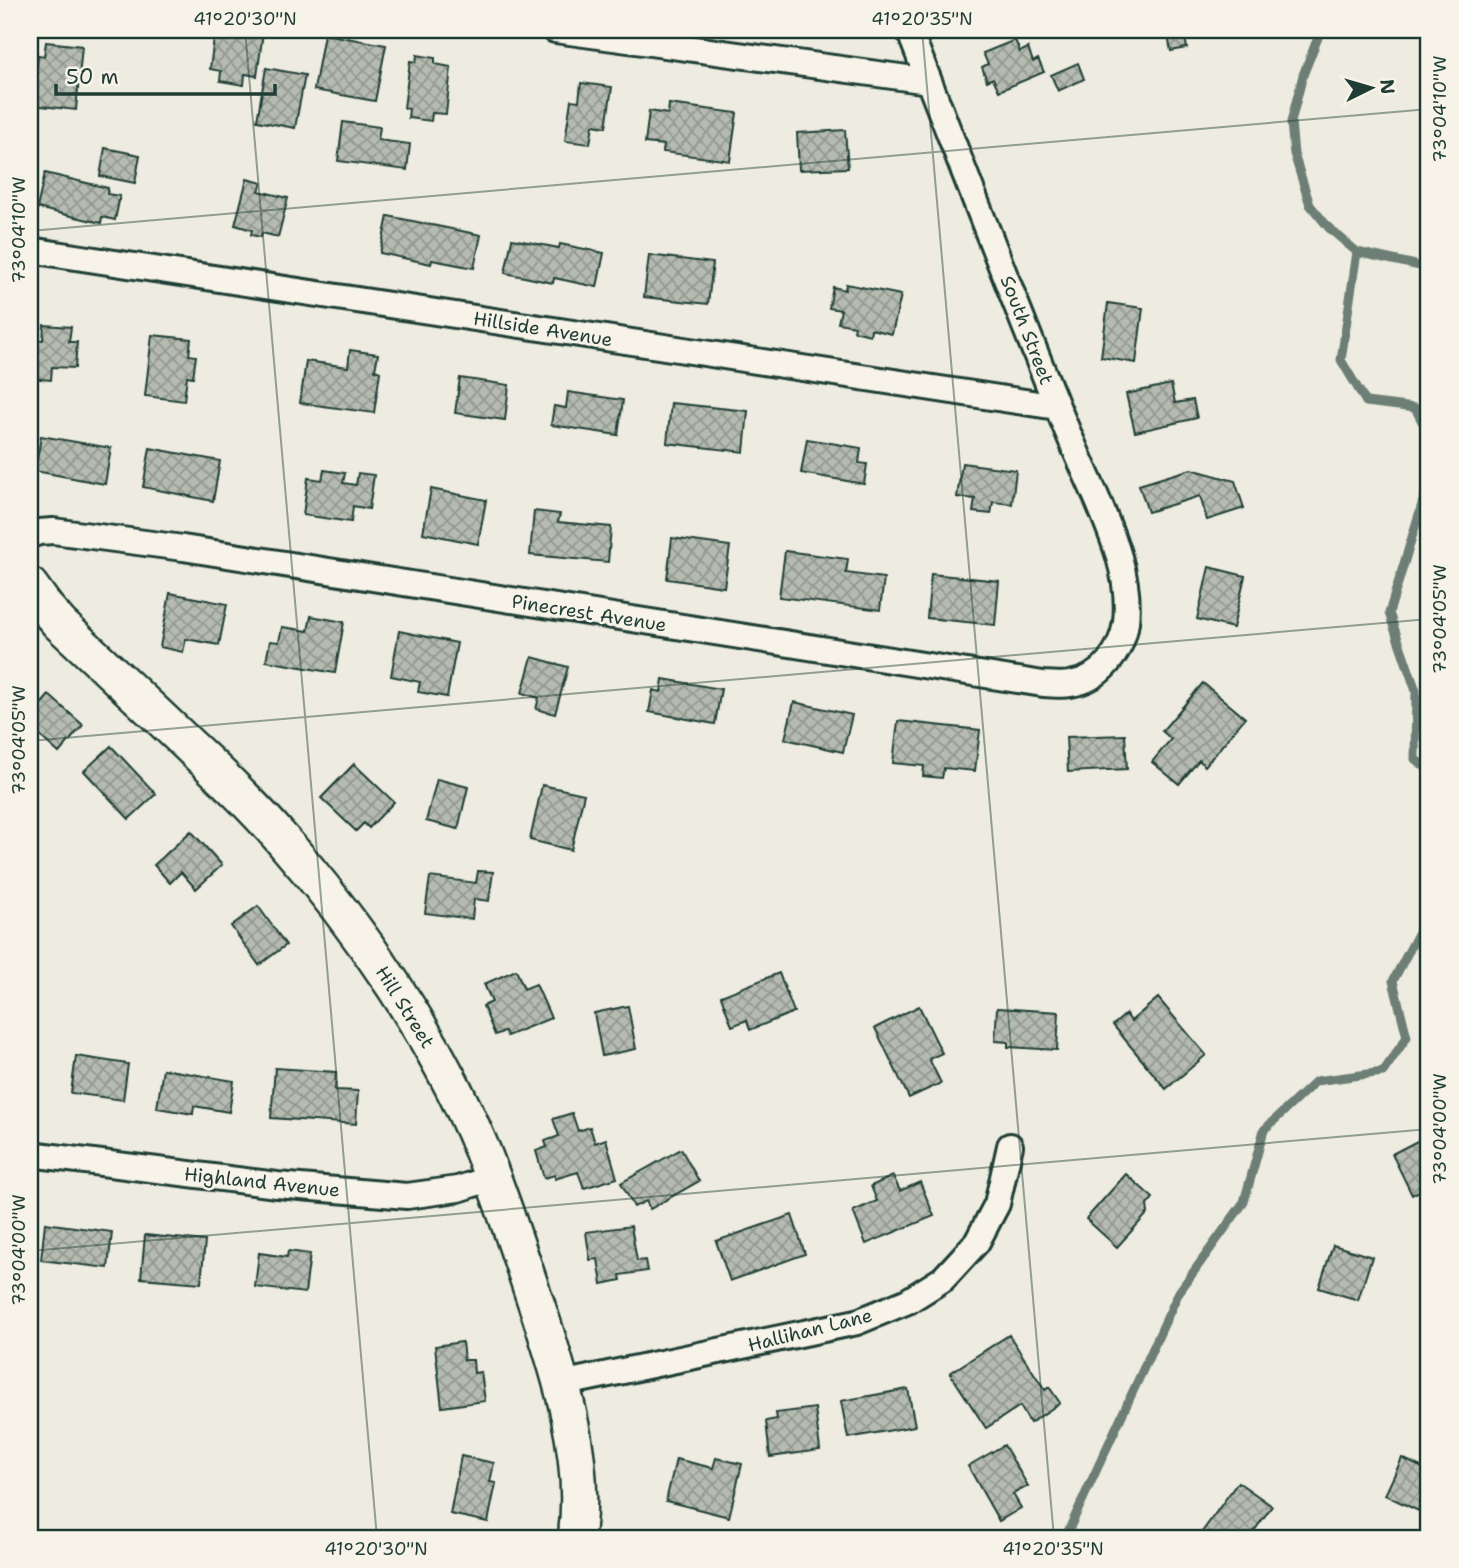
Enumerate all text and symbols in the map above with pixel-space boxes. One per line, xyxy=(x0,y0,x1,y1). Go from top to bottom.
text: 41°20'30"N xyxy=(193,7,297,31)
text: 41°20'35"N xyxy=(871,7,973,31)
scale bar xyxy=(56,52,275,96)
north arrow xyxy=(1336,52,1406,122)
text: 73°04'10"W xyxy=(1428,56,1452,162)
text: 50 m xyxy=(66,63,119,91)
text: N xyxy=(1374,78,1401,95)
text: 73°04'10"W xyxy=(7,177,31,283)
street label: South Street xyxy=(995,272,1059,388)
street label: Hillside Avenue xyxy=(472,306,614,352)
text: 73°04'05"W xyxy=(1428,564,1452,674)
street label: Pinecrest Avenue xyxy=(510,588,668,638)
text: 73°04'05"W xyxy=(7,685,31,795)
street label: Hill Street xyxy=(370,961,440,1053)
text: 73°04'00"W xyxy=(1428,1073,1452,1185)
street label: Highland Avenue xyxy=(183,1161,341,1203)
text: 73°04'00"W xyxy=(7,1194,31,1306)
street label: Hallihan Lane xyxy=(745,1302,875,1358)
text: 41°20'30"N xyxy=(324,1537,428,1561)
text: 41°20'35"N xyxy=(1002,1537,1104,1561)

